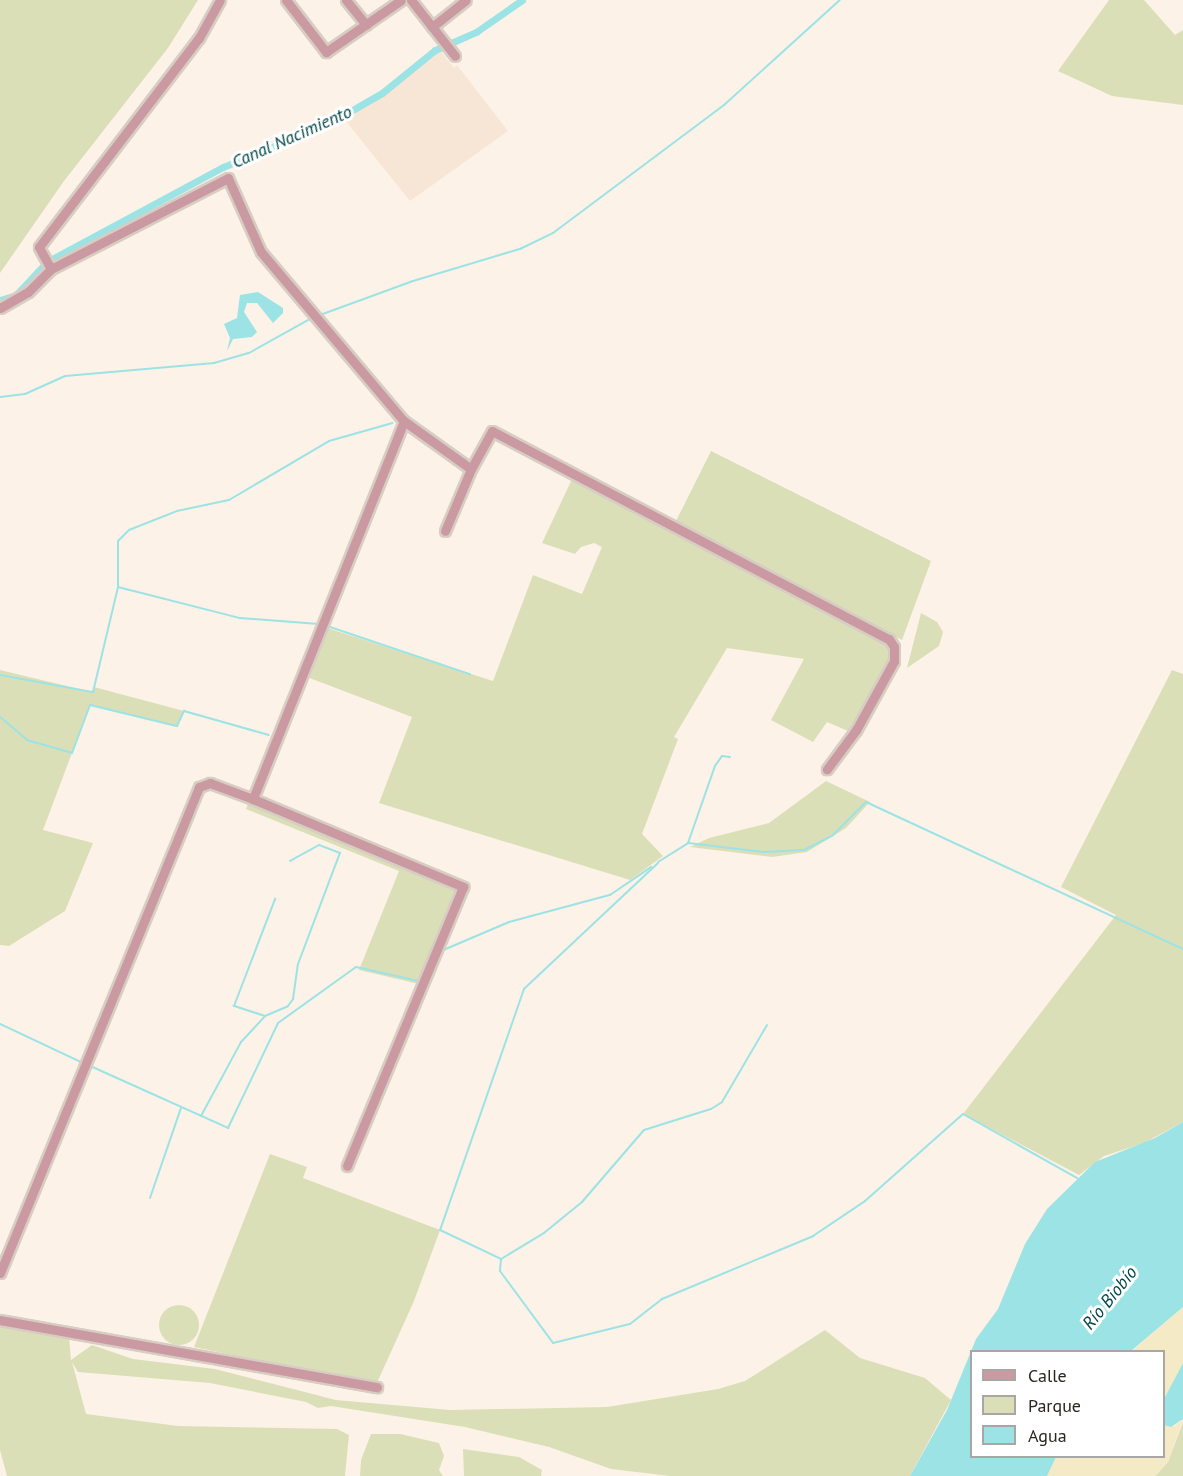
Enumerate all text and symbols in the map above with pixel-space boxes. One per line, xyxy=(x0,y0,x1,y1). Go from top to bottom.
water label: Canal Nacimiento xyxy=(229,101,355,173)
water label: Río Biobío xyxy=(1078,1262,1142,1334)
legend xyxy=(970,1350,1165,1458)
text: Calle xyxy=(1028,1364,1067,1387)
text: Parque xyxy=(1028,1394,1081,1417)
text: Agua xyxy=(1028,1424,1067,1447)

